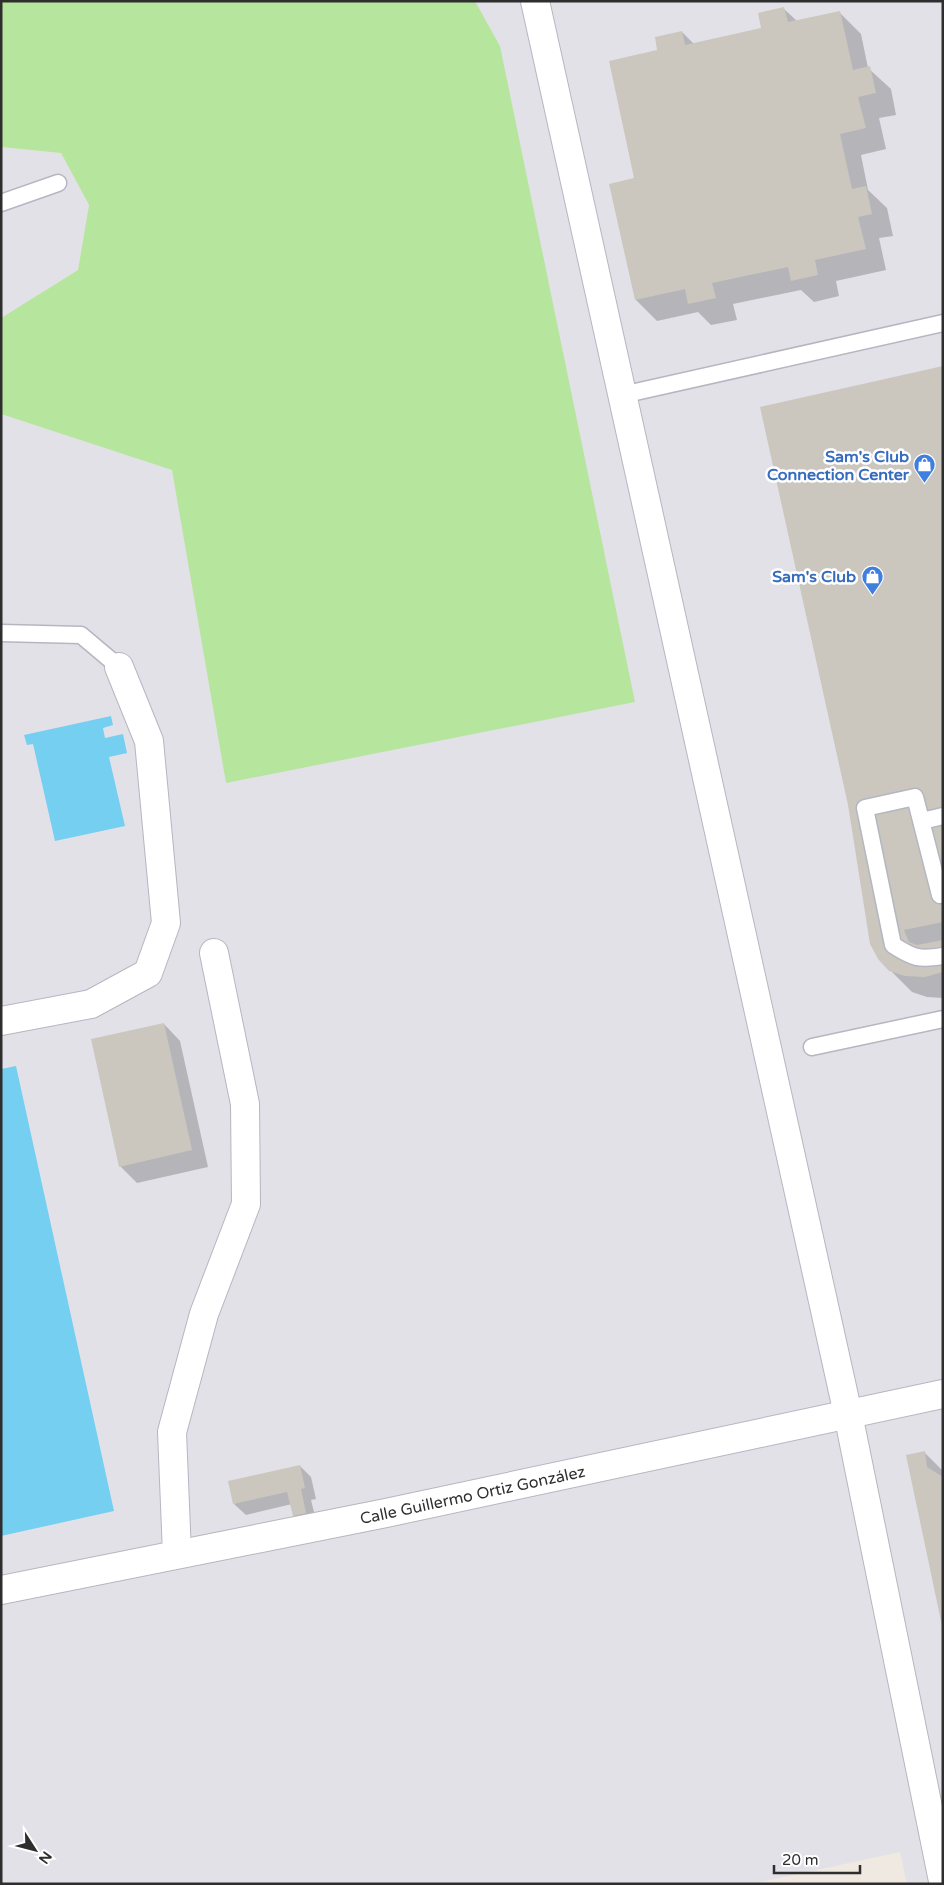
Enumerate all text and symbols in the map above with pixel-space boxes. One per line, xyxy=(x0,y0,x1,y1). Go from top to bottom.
place label: Sam's Club Connection Center xyxy=(767,447,910,485)
shop icon: Sam's Club Connection Center xyxy=(913,453,937,484)
shop icon: Sam's Club xyxy=(860,564,884,595)
place label: Sam's Club xyxy=(772,567,856,587)
street label: Calle Guillermo Ortiz González xyxy=(358,1462,587,1529)
north arrow xyxy=(10,1825,60,1875)
scale bar xyxy=(774,1842,860,1874)
text: N xyxy=(35,1848,55,1867)
text: 20 m xyxy=(782,1851,819,1869)

